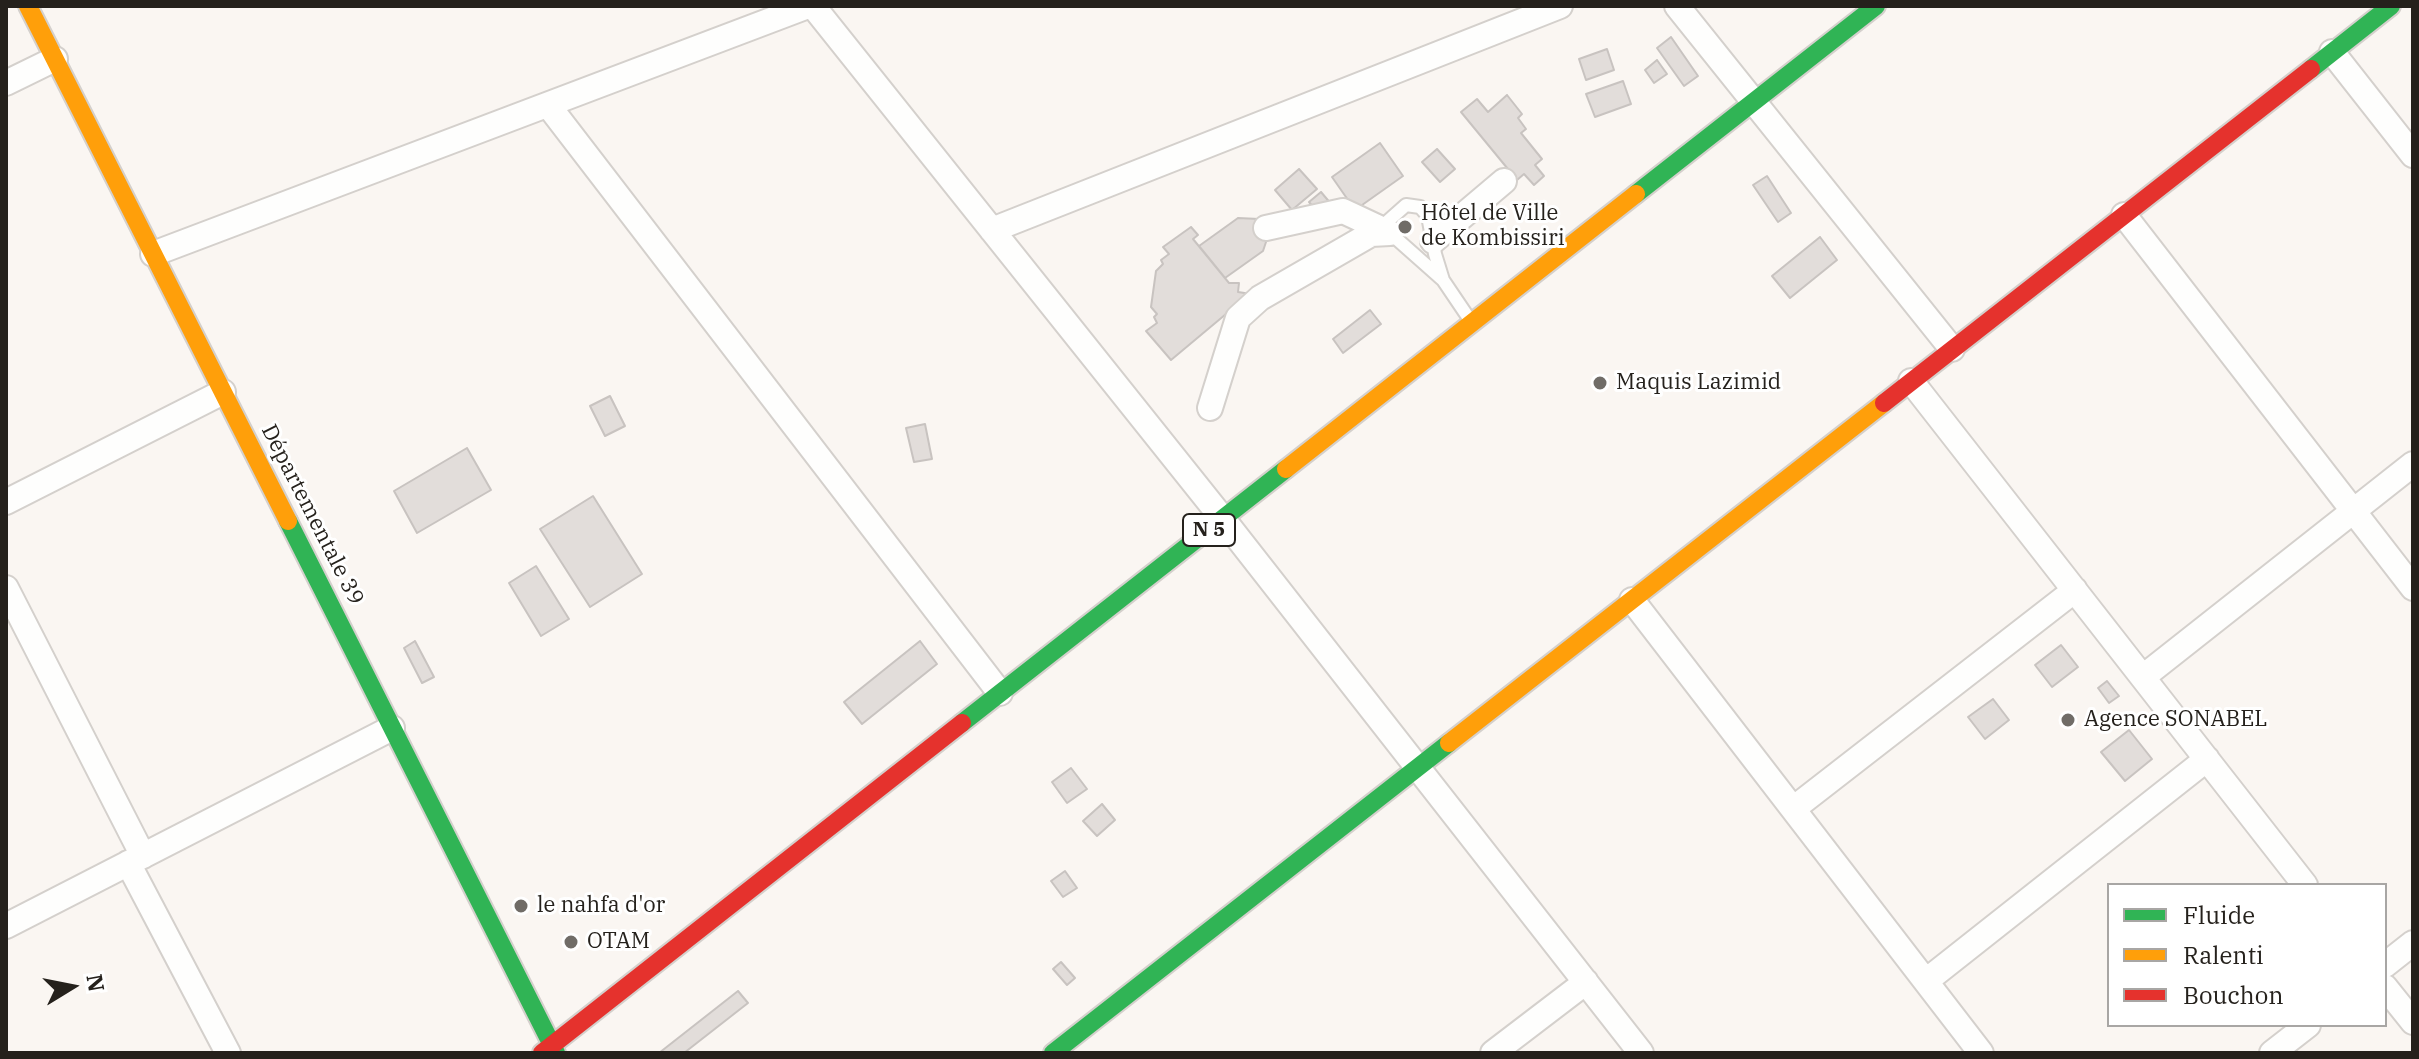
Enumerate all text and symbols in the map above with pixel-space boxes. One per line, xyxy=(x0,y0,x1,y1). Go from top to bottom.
place label: Hôtel de Ville de Kombissiri xyxy=(1421,201,1565,252)
marker: Hôtel de Ville de Kombissiri xyxy=(1396,218,1414,236)
place label: Maquis Lazimid xyxy=(1616,370,1781,396)
marker: Maquis Lazimid xyxy=(1591,374,1609,392)
street label: Départementale 39 xyxy=(255,420,369,610)
road number: N 5 xyxy=(1183,514,1235,546)
place label: Agence SONABEL xyxy=(2084,707,2267,733)
marker: Agence SONABEL xyxy=(2059,711,2077,729)
legend xyxy=(2107,883,2387,1027)
place label: le nahfa d'or xyxy=(537,893,665,919)
marker: le nahfa d'or xyxy=(512,897,530,915)
text: Fluide xyxy=(2183,899,2255,931)
place label: OTAM xyxy=(587,929,650,955)
marker: OTAM xyxy=(562,933,580,951)
text: Ralenti xyxy=(2183,939,2264,971)
north arrow xyxy=(32,947,112,1027)
text: N xyxy=(80,972,112,994)
text: Bouchon xyxy=(2183,979,2284,1011)

